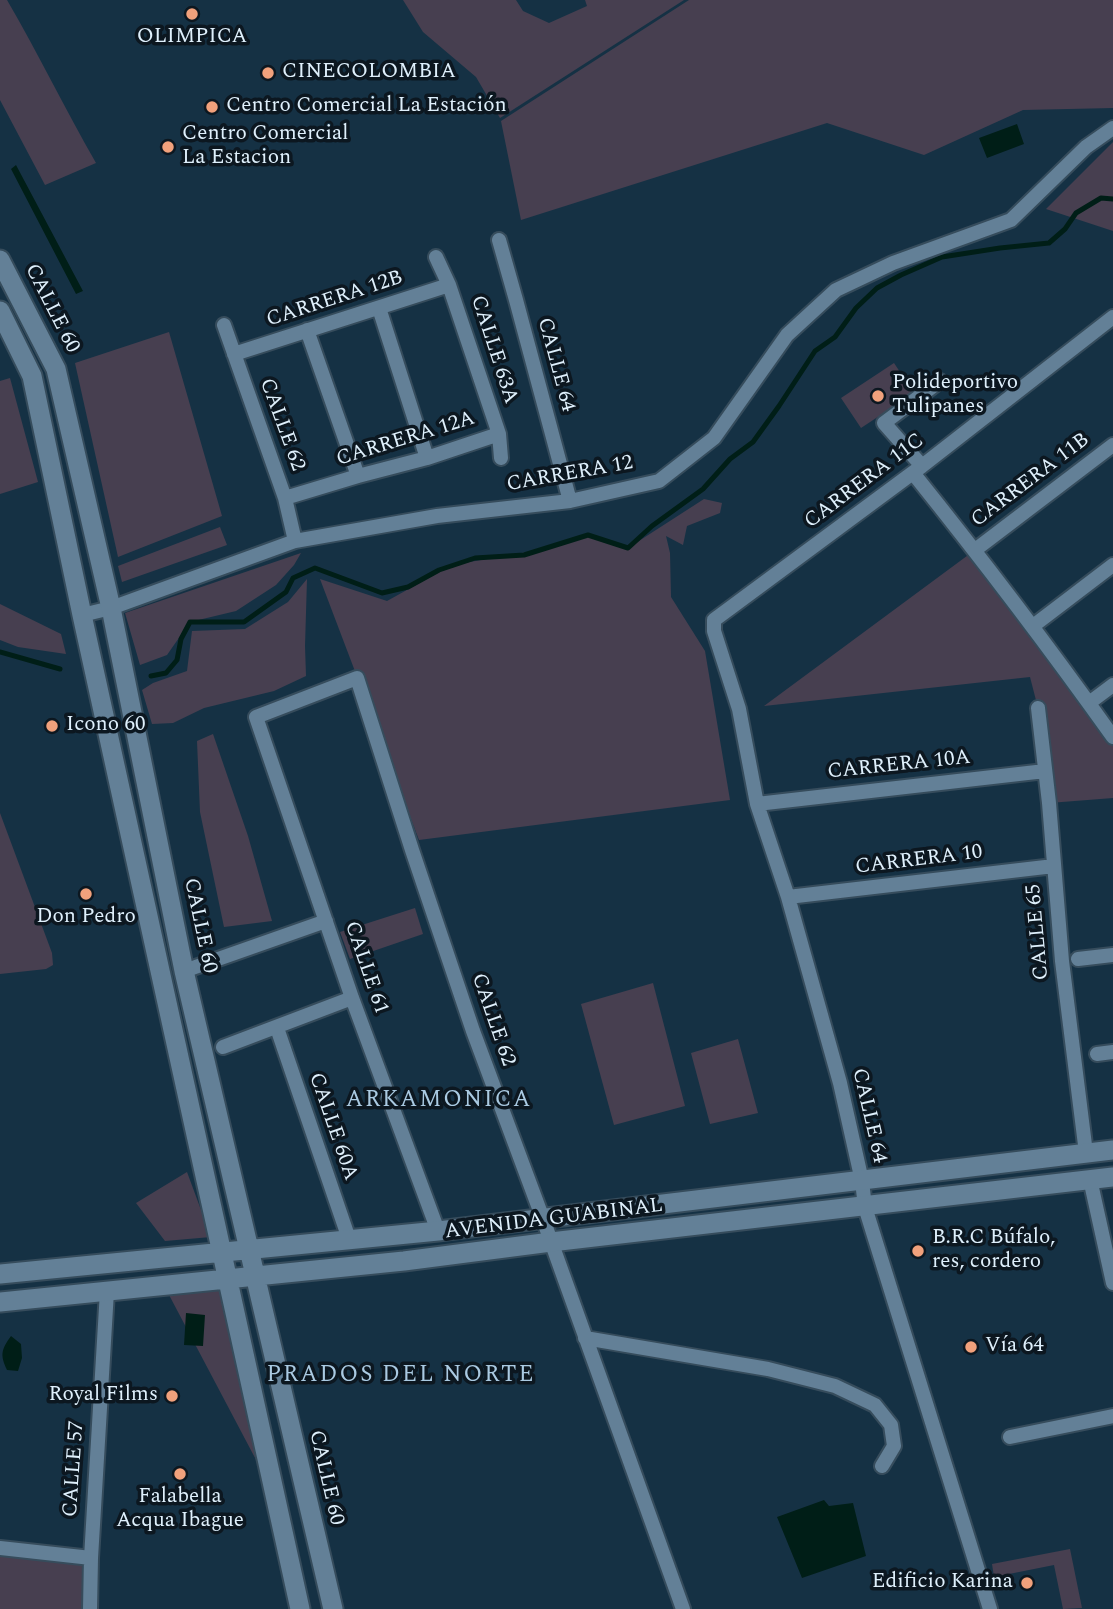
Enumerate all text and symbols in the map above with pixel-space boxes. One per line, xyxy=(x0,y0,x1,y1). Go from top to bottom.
marker: OLIMPICA xyxy=(184,6,200,22)
place label: OLIMPICA xyxy=(137,25,247,51)
place label: CINECOLOMBIA xyxy=(282,60,456,86)
marker: CINECOLOMBIA xyxy=(260,65,276,81)
place label: Centro Comercial La Estación xyxy=(226,94,507,120)
marker: Centro Comercial La Estación xyxy=(204,99,220,115)
place label: Centro Comercial La Estacion xyxy=(182,122,348,172)
marker: Centro Comercial La Estacion xyxy=(160,139,176,155)
street label: CALLE 60 xyxy=(18,260,84,358)
street label: CARRERA 12B xyxy=(264,266,406,334)
street label: CALLE 63A xyxy=(464,293,522,407)
street label: CALLE 64 xyxy=(530,315,580,415)
place label: Polideportivo Tulipanes xyxy=(892,371,1018,421)
street label: CALLE 62 xyxy=(253,375,309,475)
marker: Polideportivo Tulipanes xyxy=(870,388,886,404)
street label: CARRERA 12A xyxy=(334,407,478,473)
street label: CARRERA 11B xyxy=(967,428,1095,534)
street label: CARRERA 11C xyxy=(800,429,930,535)
street label: CARRERA 12 xyxy=(505,451,635,499)
place label: Icono 60 xyxy=(66,713,145,739)
marker: Icono 60 xyxy=(44,718,60,734)
street label: CARRERA 10A xyxy=(826,746,972,786)
street label: CARRERA 10 xyxy=(854,841,984,881)
street label: CALLE 60 xyxy=(177,876,221,976)
street label: CALLE 65 xyxy=(1022,883,1056,981)
marker: Don Pedro xyxy=(78,886,94,902)
place label: Don Pedro xyxy=(36,905,136,931)
street label: CALLE 61 xyxy=(337,918,393,1018)
street label: CALLE 62 xyxy=(464,970,520,1070)
street label: CALLE 64 xyxy=(845,1066,891,1166)
street label: CALLE 60A xyxy=(302,1070,362,1184)
district label: ARKAMONICA xyxy=(347,1087,531,1115)
street label: AVENIDA GUABINAL xyxy=(443,1194,665,1246)
place label: B.R.C Búfalo, res, cordero xyxy=(932,1226,1055,1276)
marker: B.R.C Búfalo, res, cordero xyxy=(910,1243,926,1259)
place label: Vía 64 xyxy=(985,1334,1044,1360)
marker: Vía 64 xyxy=(963,1339,979,1355)
district label: PRADOS DEL NORTE xyxy=(268,1362,534,1390)
place label: Royal Films xyxy=(49,1383,158,1409)
marker: Royal Films xyxy=(164,1388,180,1404)
street label: CALLE 57 xyxy=(59,1420,91,1518)
street label: CALLE 60 xyxy=(302,1428,348,1528)
marker: Falabella Acqua Ibague xyxy=(172,1466,188,1482)
place label: Falabella Acqua Ibague xyxy=(116,1485,244,1535)
place label: Edificio Karina xyxy=(872,1570,1013,1596)
marker: Edificio Karina xyxy=(1019,1575,1035,1591)

